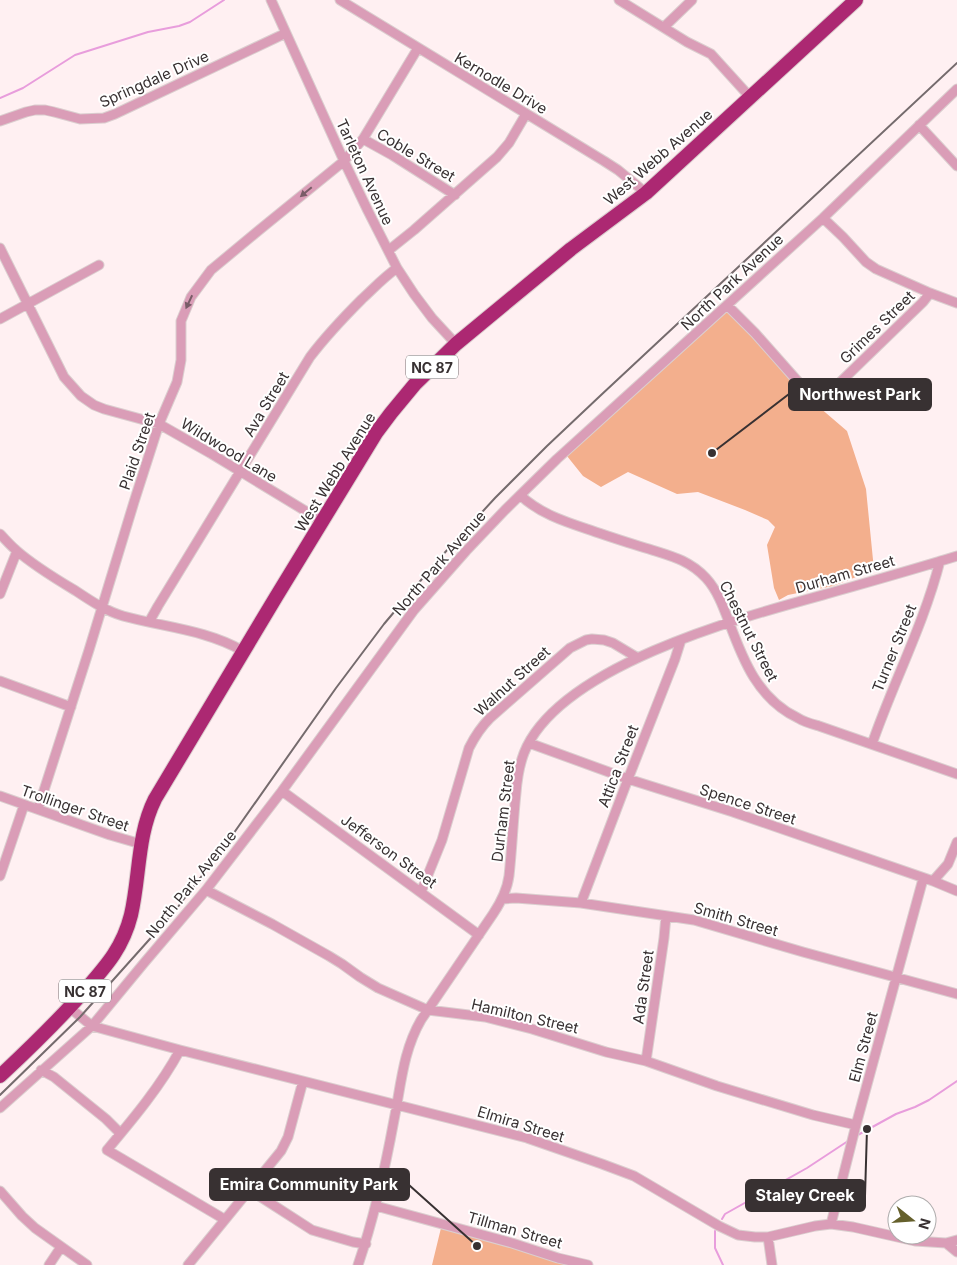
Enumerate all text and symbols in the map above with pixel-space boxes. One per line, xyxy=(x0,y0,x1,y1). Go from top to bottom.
street label: Springdale Drive xyxy=(96,46,212,112)
street label: Kernodle Drive xyxy=(451,48,551,118)
street label: West Webb Avenue xyxy=(600,105,716,209)
street label: Tarleton Avenue xyxy=(332,116,398,228)
street label: Coble Street xyxy=(373,124,459,186)
one-way arrow xyxy=(300,186,313,197)
street label: North Park Avenue xyxy=(677,230,787,334)
street label: Grimes Street xyxy=(835,286,919,368)
one-way arrow xyxy=(184,295,192,309)
road number: NC 87 xyxy=(406,356,458,378)
street label: Ava Street xyxy=(239,368,293,440)
callout: Northwest Park xyxy=(789,379,931,410)
text: Northwest Park xyxy=(799,384,922,404)
street label: West Webb Avenue xyxy=(290,409,380,535)
street label: Plaid Street xyxy=(115,410,159,492)
street label: Wildwood Lane xyxy=(177,414,281,486)
street label: North Park Avenue xyxy=(388,507,490,619)
street label: Durham Street xyxy=(793,551,897,597)
street label: Chestnut Street xyxy=(715,577,783,685)
street label: Turner Street xyxy=(868,601,920,695)
street label: Walnut Street xyxy=(470,642,554,720)
street label: Attica Street xyxy=(594,722,642,810)
street label: Durham Street xyxy=(487,759,519,863)
street label: Spence Street xyxy=(697,779,799,829)
street label: Trollinger Street xyxy=(18,781,132,835)
street label: Jefferson Street xyxy=(337,810,441,892)
street label: North Park Avenue xyxy=(142,826,240,942)
street label: Smith Street xyxy=(692,898,780,940)
street label: Ada Street xyxy=(628,949,658,1025)
road number: NC 87 xyxy=(59,979,111,1002)
street label: Hamilton Street xyxy=(470,994,581,1038)
street label: Elm Street xyxy=(844,1010,882,1084)
street label: Elmira Street xyxy=(475,1102,567,1146)
callout: Emira Community Park xyxy=(210,1169,409,1200)
text: Emira Community Park xyxy=(220,1174,399,1194)
callout: Staley Creek xyxy=(746,1180,865,1211)
text: Staley Creek xyxy=(755,1185,855,1205)
north arrow xyxy=(887,1195,937,1245)
street label: Tillman Street xyxy=(465,1207,565,1253)
text: N xyxy=(915,1216,935,1232)

